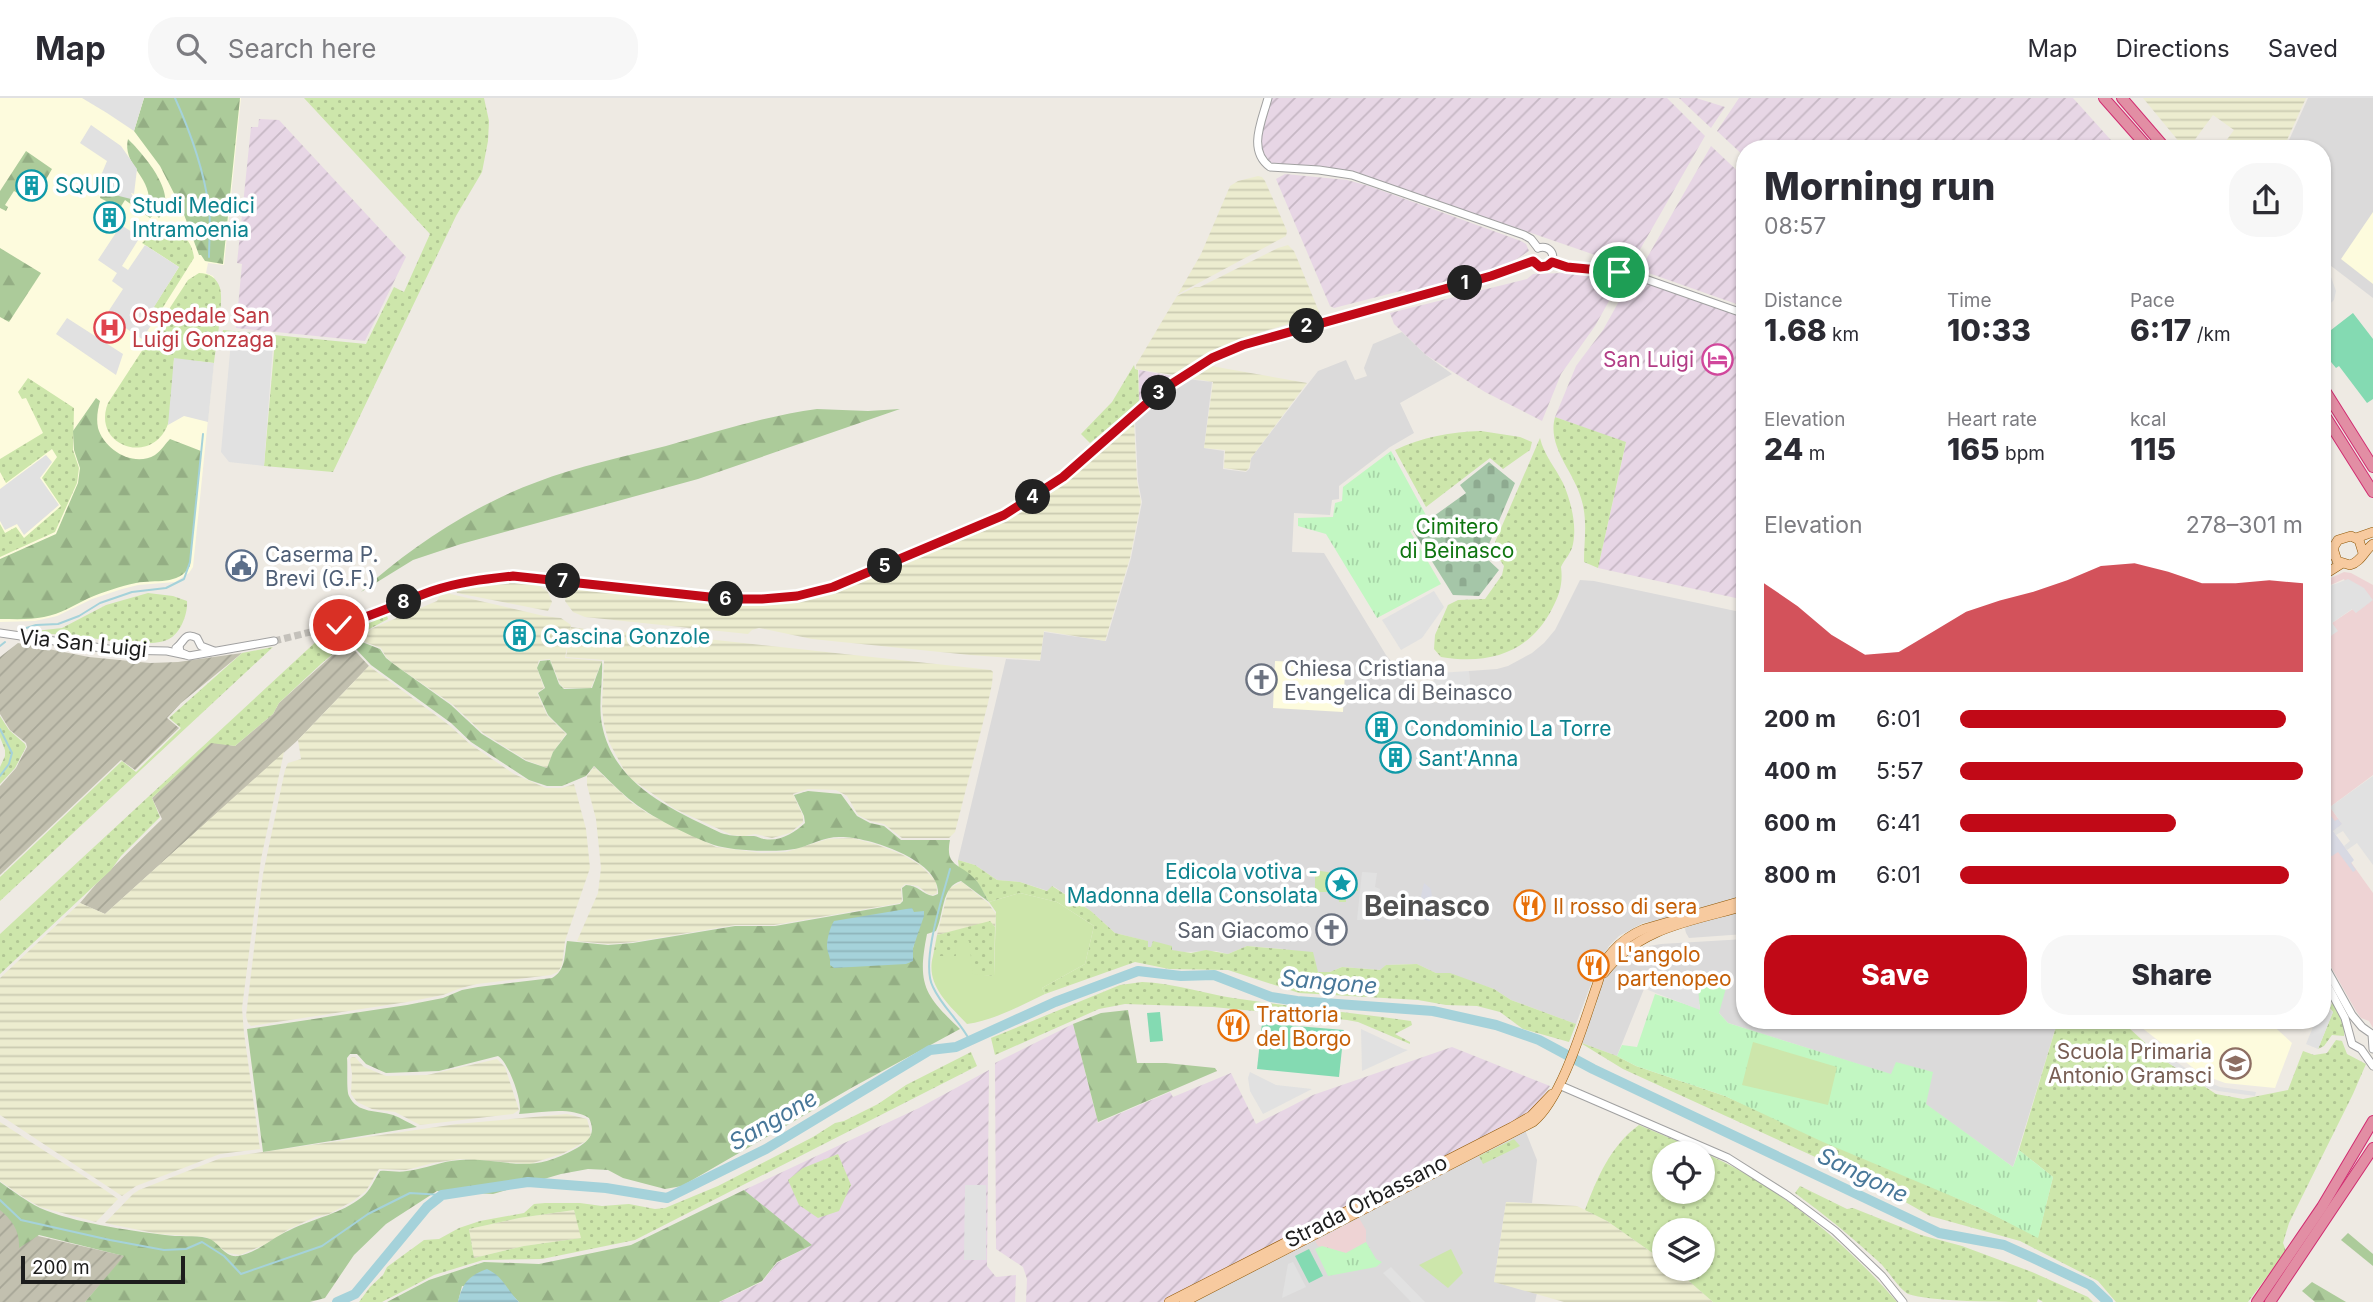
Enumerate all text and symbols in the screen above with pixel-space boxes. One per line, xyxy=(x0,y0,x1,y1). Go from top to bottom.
search box xyxy=(148,17,638,80)
text: Map xyxy=(35,28,106,68)
icon: search xyxy=(172,29,210,67)
text: Search here xyxy=(228,33,376,64)
text: Map xyxy=(2028,34,2077,63)
text: Directions xyxy=(2115,34,2230,63)
text: Saved xyxy=(2268,34,2338,63)
text: Morning run xyxy=(1764,163,1995,209)
button: share xyxy=(2229,163,2303,237)
building icon: SQUID xyxy=(15,168,49,202)
place label: SQUID xyxy=(55,173,121,198)
place label: Studi Medici Intramoenia xyxy=(132,193,255,242)
building icon: Studi Medici Intramoenia xyxy=(92,200,126,234)
text: 08:57 xyxy=(1764,212,1826,240)
pin xyxy=(1589,242,1649,302)
icon: arrive xyxy=(1600,253,1638,291)
pin: 1 xyxy=(1448,266,1482,300)
text: 1 xyxy=(1460,271,1469,294)
text: Distance xyxy=(1764,289,1842,312)
text: Time xyxy=(1947,289,1992,312)
text: Pace xyxy=(2130,289,2175,312)
place label: Ospedale San Luigi Gonzaga xyxy=(132,303,274,352)
pin: 2 xyxy=(1290,308,1324,344)
hospital icon: Ospedale San Luigi Gonzaga xyxy=(92,310,126,344)
text: 1.68 xyxy=(1764,312,1827,348)
text: 10:33 xyxy=(1947,312,2031,348)
text: 6:17 xyxy=(2130,312,2191,348)
text: 2 xyxy=(1301,314,1312,337)
text: km xyxy=(1827,323,1859,346)
text: /km xyxy=(2191,323,2231,346)
hotel icon: San Luigi xyxy=(1700,342,1734,376)
place label: San Luigi xyxy=(1603,347,1694,372)
pin: 3 xyxy=(1142,376,1176,410)
text: 3 xyxy=(1152,381,1165,404)
text: Elevation xyxy=(1764,408,1845,431)
text: Heart rate xyxy=(1947,408,2037,431)
text: kcal xyxy=(2130,408,2166,431)
text: 24 xyxy=(1764,431,1803,467)
text: 165 xyxy=(1947,431,2000,467)
text: 115 xyxy=(2130,431,2176,467)
text: m xyxy=(1803,442,1825,465)
text: bpm xyxy=(2000,442,2045,465)
pin: 4 xyxy=(1016,480,1050,514)
text: 4 xyxy=(1026,485,1039,508)
text: Elevation xyxy=(1764,511,1863,539)
text: 278–301 m xyxy=(2186,511,2303,539)
park label: Cimitero di Beinasco xyxy=(1400,514,1514,563)
place label: Caserma P. Brevi (G.F.) xyxy=(265,542,379,591)
pin: 5 xyxy=(868,548,903,584)
public building icon: Caserma P. Brevi (G.F.) xyxy=(225,549,259,583)
text: 5 xyxy=(878,554,891,577)
pin: 7 xyxy=(546,564,580,598)
text: 7 xyxy=(557,569,568,592)
pin: 6 xyxy=(708,582,744,616)
pin: 8 xyxy=(386,584,422,620)
text: 6 xyxy=(719,587,732,610)
text: 8 xyxy=(397,590,410,613)
pin xyxy=(309,595,369,655)
icon: check xyxy=(320,606,358,644)
building icon: Cascina Gonzole xyxy=(503,619,537,653)
street label: Via San Luigi xyxy=(18,624,148,662)
place label: Cascina Gonzole xyxy=(543,624,710,649)
place label: Chiesa Cristiana Evangelica di Beinasco xyxy=(1284,656,1513,705)
church icon: Chiesa Cristiana Evangelica di Beinasco xyxy=(1244,663,1278,697)
text: 200 m xyxy=(1764,705,1836,733)
text: 6:01 xyxy=(1876,705,1921,733)
building icon: Condominio La Torre xyxy=(1364,711,1398,745)
place label: Condominio La Torre xyxy=(1404,716,1611,741)
building icon: Sant'Anna xyxy=(1378,741,1412,775)
place label: Sant'Anna xyxy=(1418,746,1518,771)
text: 400 m xyxy=(1764,757,1837,785)
text: 5:57 xyxy=(1876,757,1924,785)
text: 600 m xyxy=(1764,809,1836,837)
text: 6:41 xyxy=(1876,809,1921,837)
place label: Edicola votiva - Madonna della Consolata xyxy=(1067,859,1318,908)
text: 800 m xyxy=(1764,861,1836,889)
text: 6:01 xyxy=(1876,861,1921,889)
place icon: Edicola votiva - Madonna della Consolata xyxy=(1324,866,1358,900)
district label: Beinasco xyxy=(1364,889,1490,923)
restaurant icon: Il rosso di sera xyxy=(1513,889,1547,923)
place label: Il rosso di sera xyxy=(1553,894,1697,919)
church icon: San Giacomo xyxy=(1315,913,1349,947)
place label: San Giacomo xyxy=(1177,918,1309,943)
button: Save xyxy=(1764,935,2027,1015)
button: Share xyxy=(2041,935,2303,1015)
place label: L'angolo partenopeo xyxy=(1617,942,1732,991)
restaurant icon: L'angolo partenopeo xyxy=(1577,949,1611,983)
water label: Sangone xyxy=(1279,964,1379,1000)
place label: Trattoria del Borgo xyxy=(1256,1002,1351,1051)
restaurant icon: Trattoria del Borgo xyxy=(1216,1009,1250,1043)
place label: Scuola Primaria Antonio Gramsci xyxy=(2048,1039,2212,1088)
school or university icon: Scuola Primaria Antonio Gramsci xyxy=(2218,1046,2252,1080)
water label: Sangone xyxy=(724,1084,822,1156)
map controls xyxy=(1652,1141,1715,1281)
button: locate xyxy=(1652,1141,1715,1204)
water label: Sangone xyxy=(1813,1141,1913,1209)
street label: Strada Orbassano xyxy=(1281,1149,1451,1253)
button: layers xyxy=(1652,1218,1715,1281)
scale bar xyxy=(21,1253,186,1285)
text: 200 m xyxy=(32,1256,90,1279)

